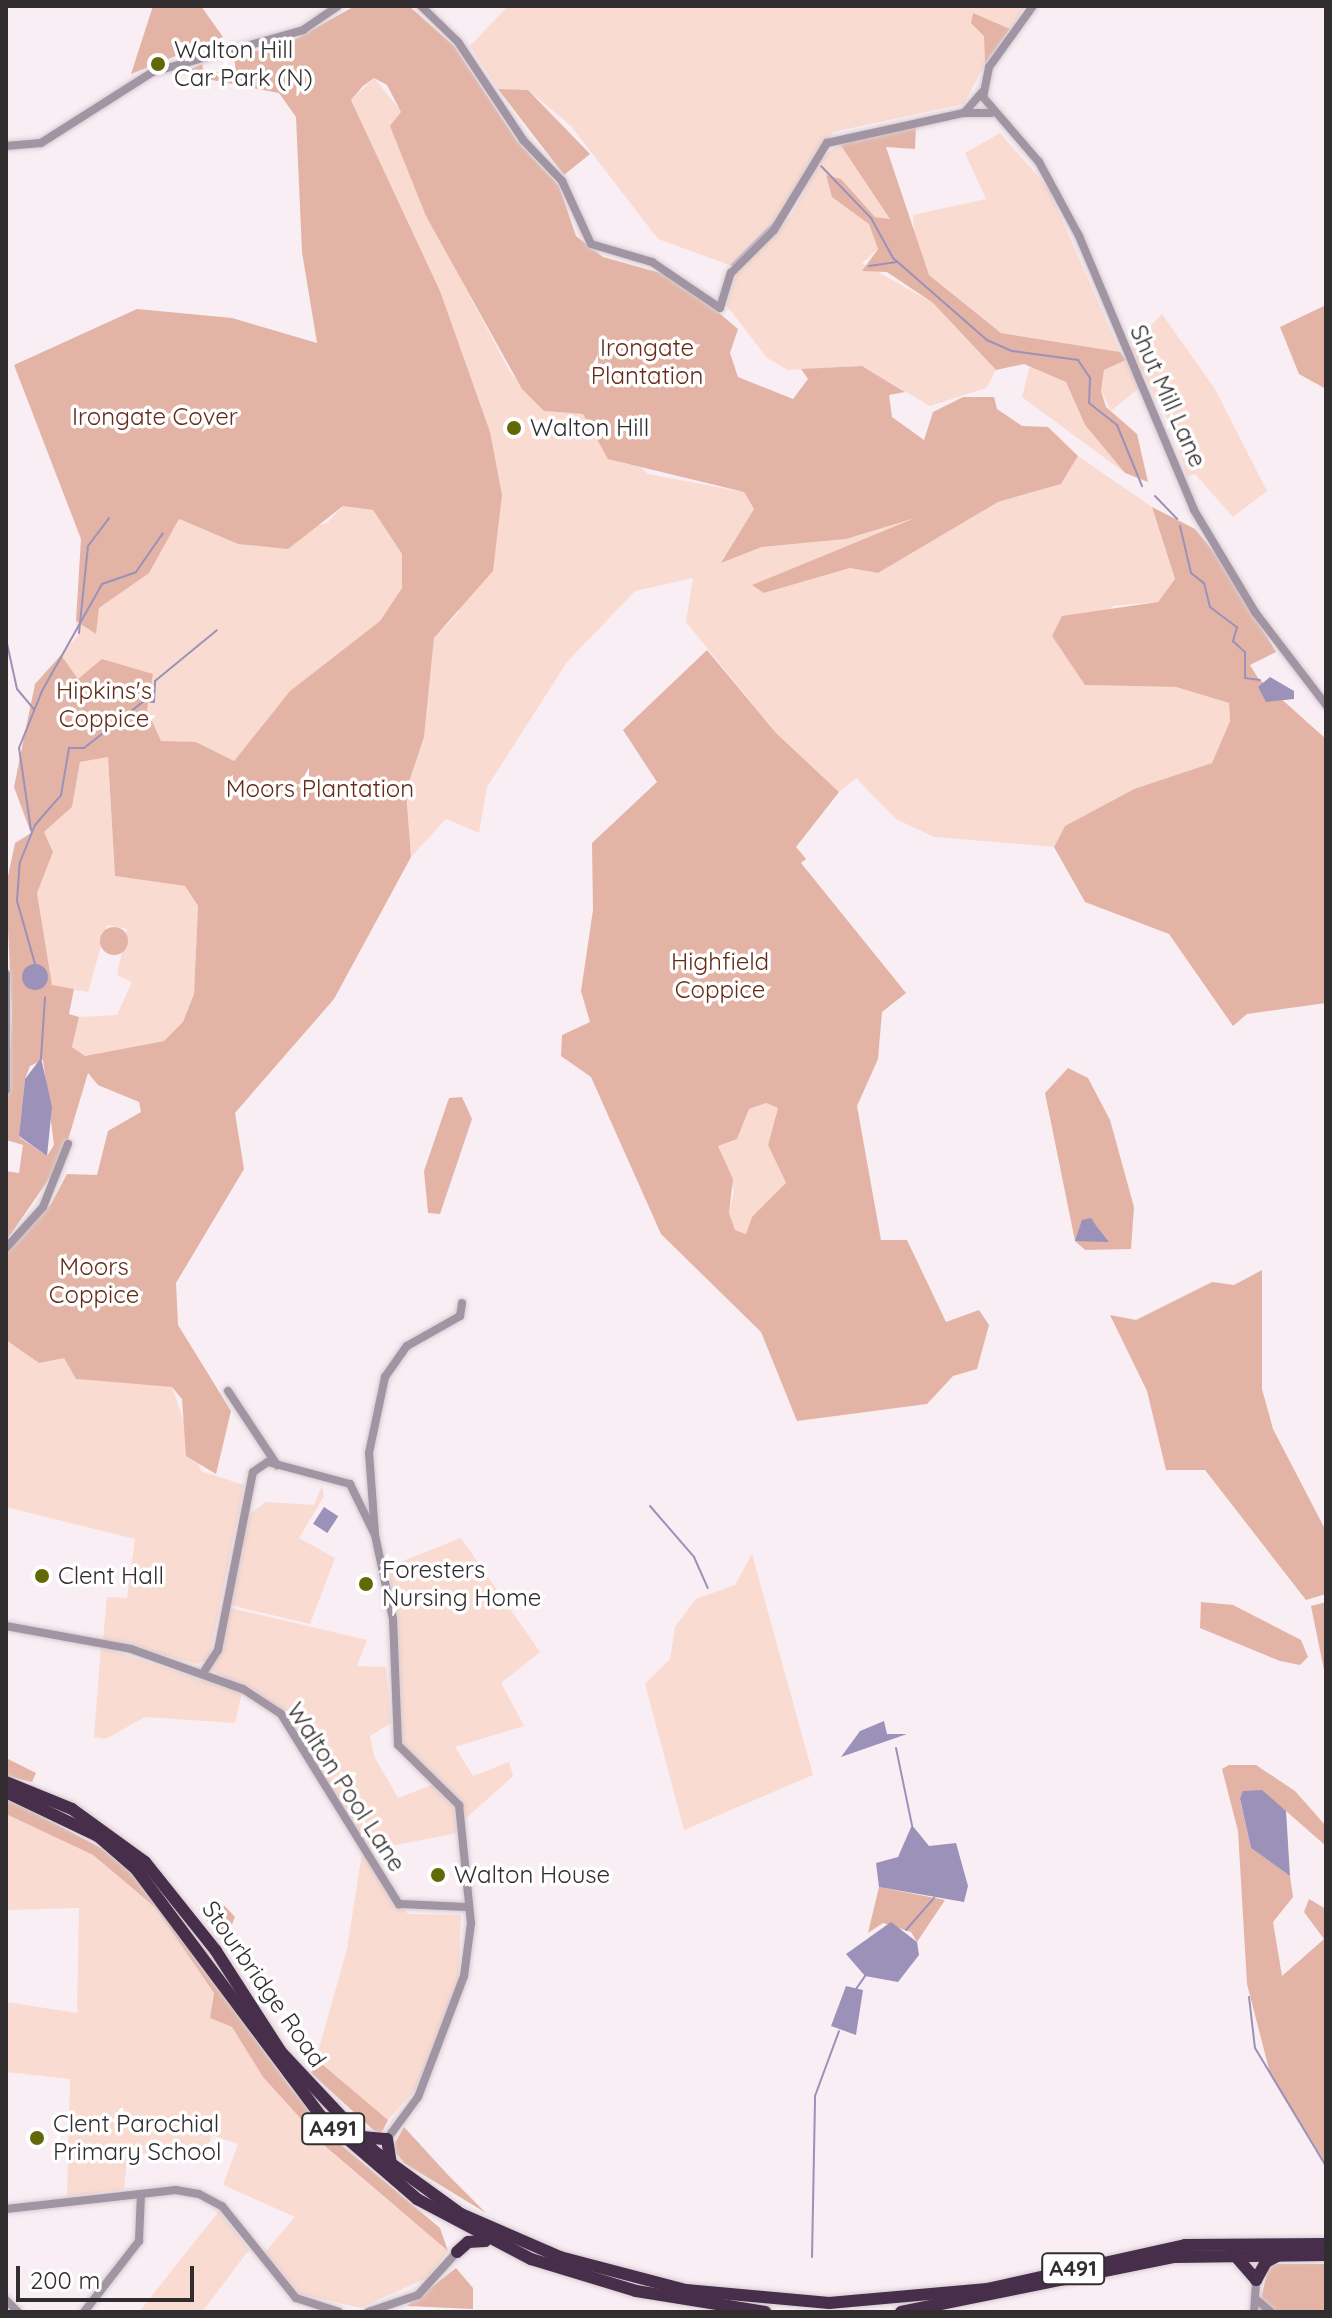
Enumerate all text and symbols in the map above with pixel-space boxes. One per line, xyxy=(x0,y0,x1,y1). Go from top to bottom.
place label: Walton Hill Car Park (N) xyxy=(174,36,313,92)
marker: Walton Hill Car Park (N) xyxy=(149,55,167,73)
street label: Shut Mill Lane xyxy=(1124,320,1212,472)
park label: Irongate Plantation xyxy=(591,334,703,390)
park label: Irongate Cover xyxy=(72,403,238,431)
place label: Walton Hill xyxy=(530,414,649,442)
marker: Walton Hill xyxy=(505,419,523,437)
park label: Hipkins's Coppice xyxy=(56,677,152,733)
park label: Moors Plantation xyxy=(226,775,414,803)
park label: Highfield Coppice xyxy=(671,948,769,1004)
park label: Moors Coppice xyxy=(49,1253,139,1309)
place label: Foresters Nursing Home xyxy=(382,1556,541,1612)
place label: Clent Hall xyxy=(58,1562,164,1590)
marker: Clent Hall xyxy=(33,1567,51,1585)
marker: Foresters Nursing Home xyxy=(357,1575,375,1593)
street label: Walton Pool Lane xyxy=(281,1697,411,1877)
place label: Walton House xyxy=(454,1861,610,1889)
marker: Walton House xyxy=(429,1866,447,1884)
street label: Stourbridge Road xyxy=(196,1895,332,2073)
place label: Clent Parochial Primary School xyxy=(53,2110,222,2166)
road number: A491 xyxy=(301,2111,365,2147)
marker: Clent Parochial Primary School xyxy=(28,2129,46,2147)
scale bar xyxy=(20,2250,198,2300)
road number: A491 xyxy=(1041,2251,1105,2287)
text: 200 m xyxy=(30,2265,100,2295)

